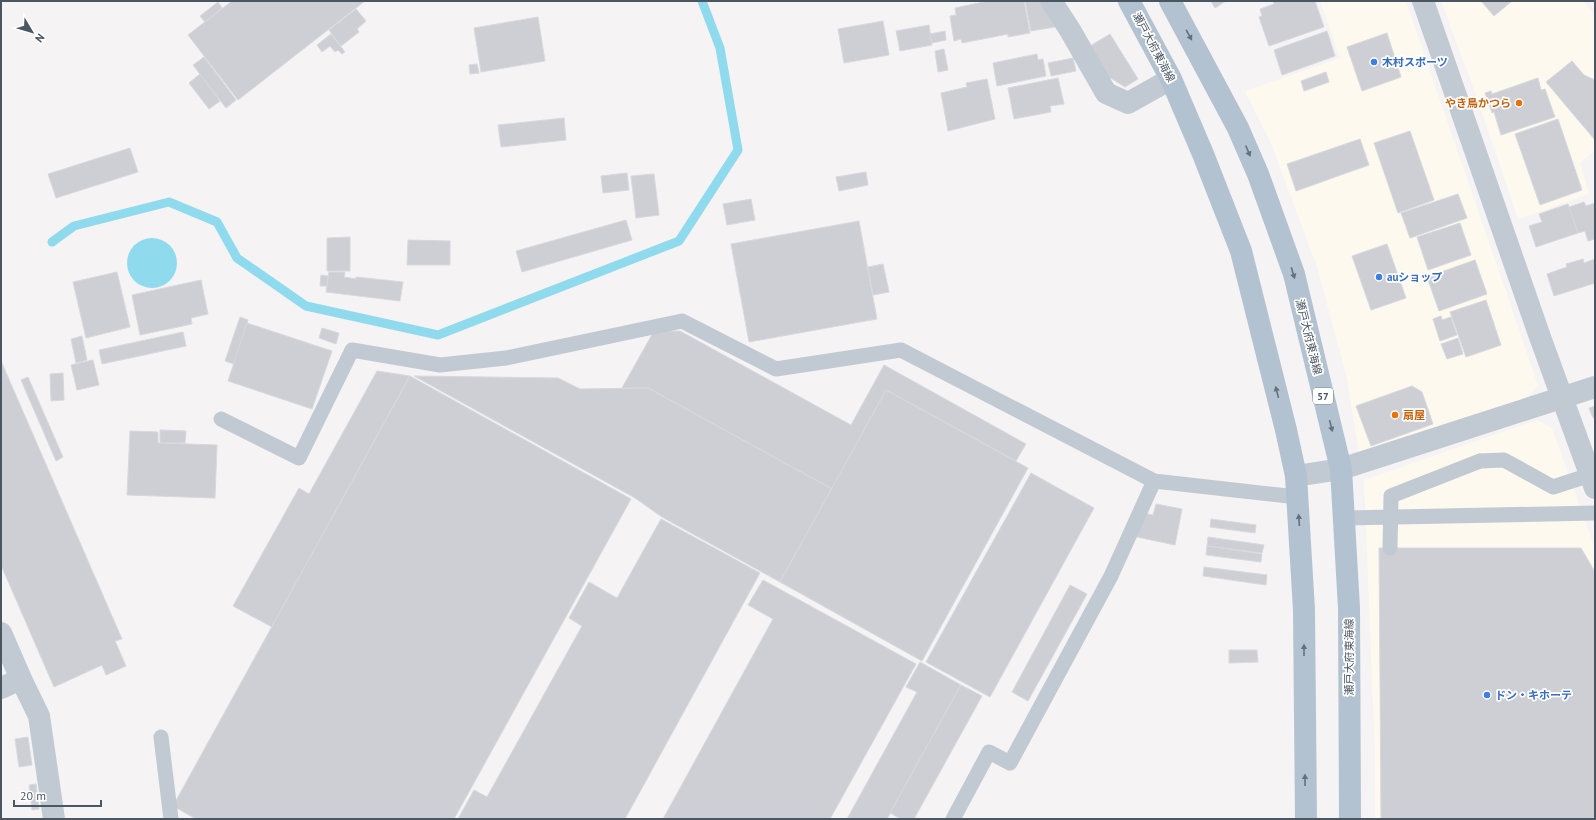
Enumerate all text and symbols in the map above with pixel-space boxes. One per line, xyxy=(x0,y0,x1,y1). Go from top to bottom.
street label: 瀬戸大府東海線 xyxy=(1130,10,1178,84)
north arrow xyxy=(12,12,52,52)
one-way arrow xyxy=(1185,29,1192,41)
text: N xyxy=(32,31,48,45)
place label: 木村スポーツ xyxy=(1382,55,1448,69)
marker: 木村スポーツ xyxy=(1369,57,1379,67)
place label: やき鳥かつら xyxy=(1445,96,1511,110)
marker: やき鳥かつら xyxy=(1514,98,1524,108)
one-way arrow xyxy=(1245,145,1251,157)
one-way arrow xyxy=(1290,267,1296,279)
place label: auショップ xyxy=(1387,270,1442,284)
marker: auショップ xyxy=(1374,272,1384,282)
street label: 瀬戸大府東海線 xyxy=(1293,298,1325,376)
one-way arrow xyxy=(1273,386,1279,399)
road number: 57 xyxy=(1313,388,1333,404)
place label: 扇屋 xyxy=(1403,408,1425,422)
marker: 扇屋 xyxy=(1390,410,1400,420)
one-way arrow xyxy=(1328,420,1334,432)
one-way arrow xyxy=(1295,514,1302,526)
street label: 瀬戸大府東海線 xyxy=(1342,619,1356,696)
one-way arrow xyxy=(1301,643,1307,656)
place label: ドン・キホーテ xyxy=(1495,688,1572,702)
marker: ドン・キホーテ xyxy=(1482,690,1492,700)
one-way arrow xyxy=(1302,773,1308,786)
scale bar xyxy=(14,782,101,808)
text: 20 m xyxy=(20,788,46,803)

